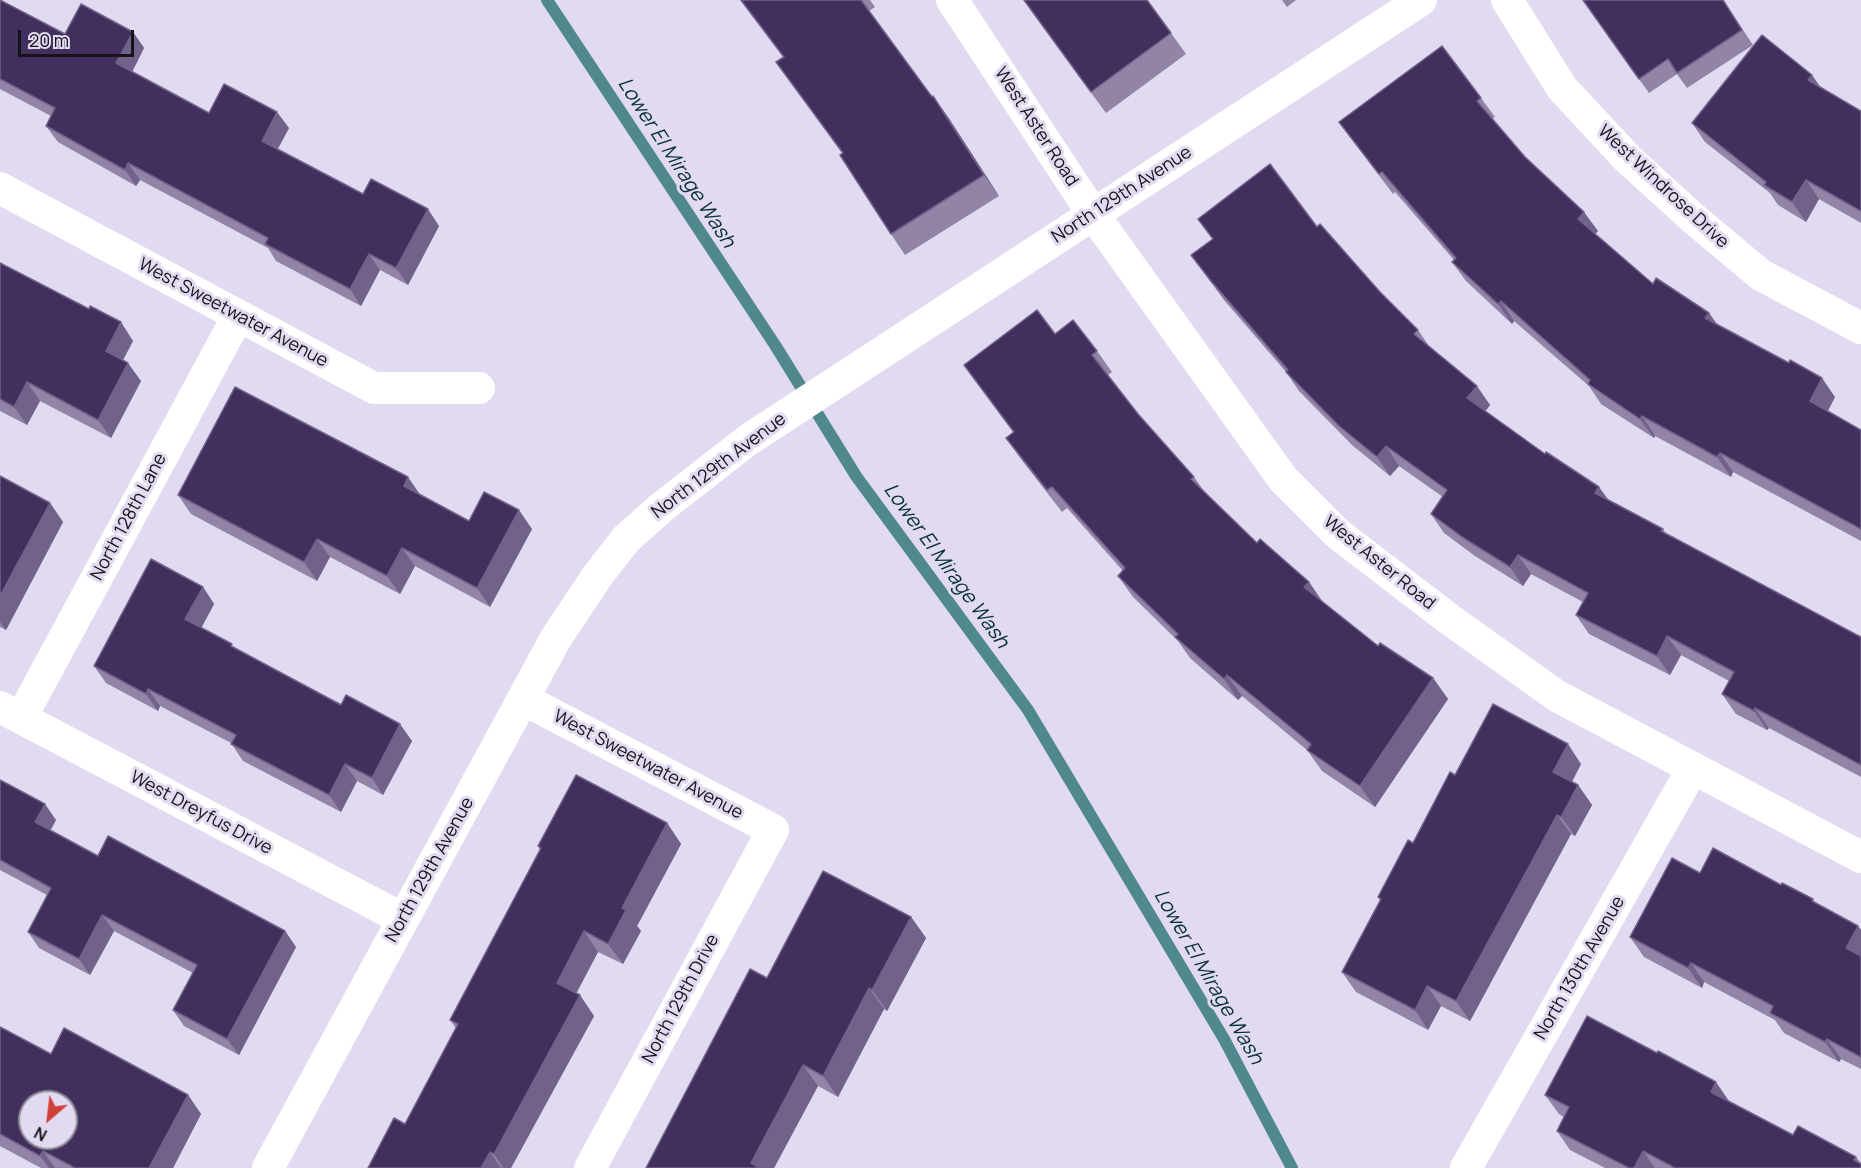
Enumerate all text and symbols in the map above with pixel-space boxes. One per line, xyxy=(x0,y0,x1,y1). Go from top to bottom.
scale bar xyxy=(21,18,136,56)
text: 20 m xyxy=(29,28,69,52)
street label: West Aster Road xyxy=(989,63,1083,191)
water label: Lower El Mirage Wash xyxy=(612,74,740,252)
street label: West Windrose Drive xyxy=(1593,121,1733,253)
street label: North 129th Avenue xyxy=(1048,142,1196,248)
street label: West Sweetwater Avenue xyxy=(134,254,332,372)
street label: North 129th Avenue xyxy=(648,408,790,524)
street label: North 128th Lane xyxy=(86,450,172,584)
water label: Lower El Mirage Wash xyxy=(878,479,1014,653)
street label: West Aster Road xyxy=(1319,511,1439,615)
street label: West Sweetwater Avenue xyxy=(549,706,747,824)
street label: West Dreyfus Drive xyxy=(126,766,276,860)
street label: North 129th Avenue xyxy=(381,794,479,946)
water label: Lower El Mirage Wash xyxy=(1148,885,1268,1069)
street label: North 130th Avenue xyxy=(1530,892,1630,1044)
street label: North 129th Drive xyxy=(638,931,724,1067)
north arrow xyxy=(18,1090,78,1150)
text: N xyxy=(30,1122,51,1147)

